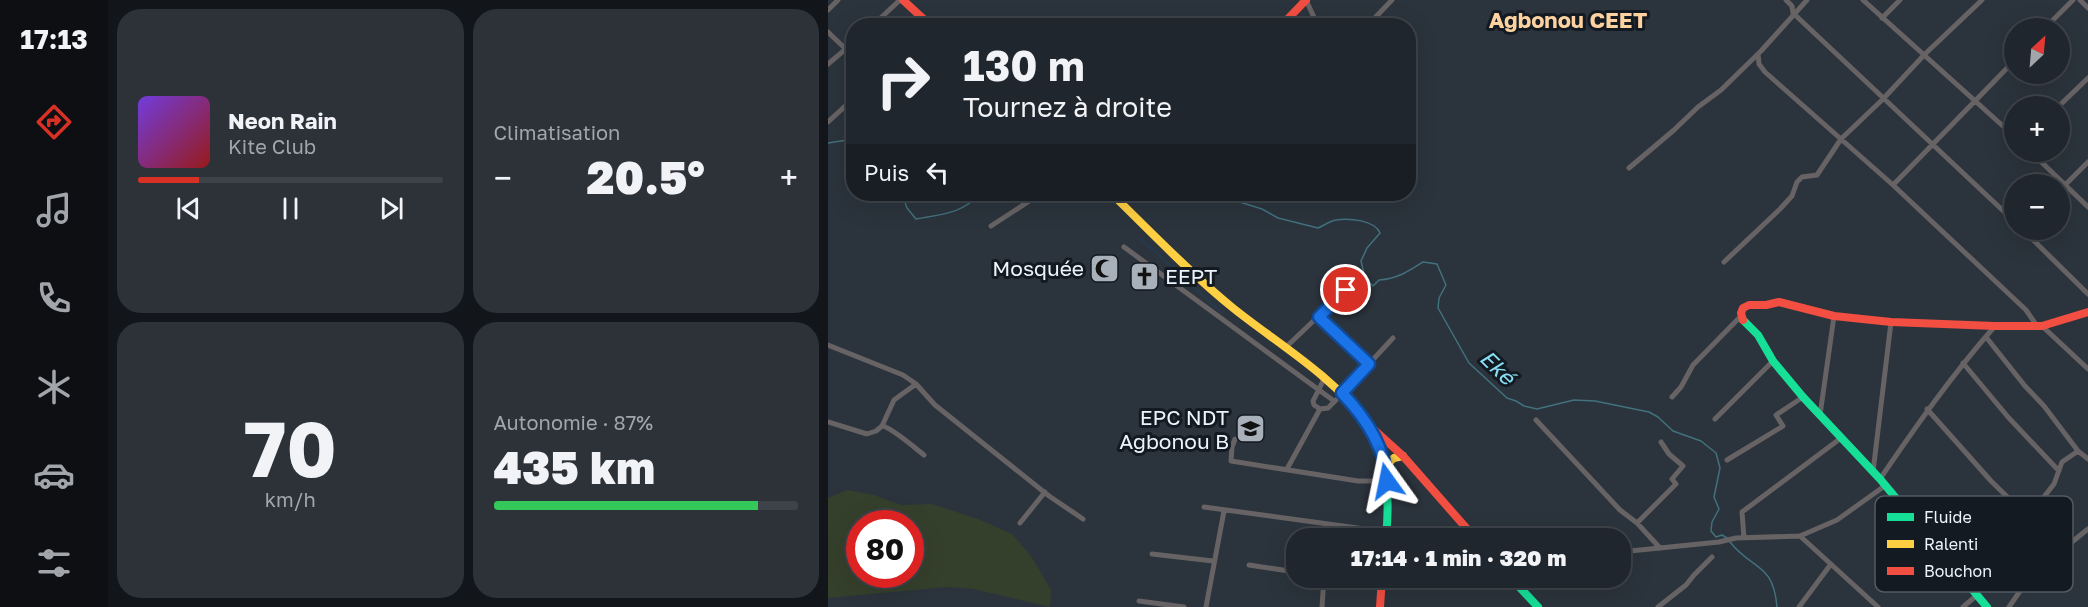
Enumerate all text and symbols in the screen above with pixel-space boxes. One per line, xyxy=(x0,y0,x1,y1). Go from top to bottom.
district label: Agbonou CEET xyxy=(1489,6,1647,33)
north arrow xyxy=(2004,18,2070,84)
map controls xyxy=(2004,18,2070,240)
text: 17:13 xyxy=(20,23,88,55)
text: 130 m xyxy=(963,40,1085,90)
icon: right xyxy=(864,42,942,120)
text: Tournez à droite xyxy=(963,91,1172,123)
button: + xyxy=(2004,96,2070,162)
icon: directions xyxy=(33,101,75,143)
text: Neon Rain xyxy=(228,107,337,134)
text: Climatisation xyxy=(494,120,620,144)
text: Kite Club xyxy=(228,134,316,158)
text: 20.5° xyxy=(587,150,705,204)
icon: left xyxy=(921,156,954,189)
text: − xyxy=(494,158,512,197)
text: + xyxy=(780,158,798,197)
text: Puis xyxy=(864,159,909,186)
button: − xyxy=(2004,174,2070,240)
icon: music xyxy=(33,189,75,231)
icon: previous xyxy=(172,192,205,225)
icon: pause xyxy=(274,192,307,225)
icon: next xyxy=(375,192,408,225)
mosque icon: Mosquée xyxy=(1089,252,1121,284)
place label: Mosquée xyxy=(992,255,1084,281)
church icon: EEPT xyxy=(1128,260,1160,292)
place label: EEPT xyxy=(1165,263,1217,289)
pin xyxy=(1320,264,1371,315)
icon: arrive xyxy=(1329,273,1362,306)
icon: phone xyxy=(33,277,75,319)
water label: Eké xyxy=(1475,344,1523,392)
icon: climate xyxy=(33,366,75,408)
text: 70 xyxy=(244,401,337,494)
place label: EPC NDT Agbonou B xyxy=(1119,404,1229,454)
text: Autonomie · 87% xyxy=(494,410,653,434)
school or university icon: EPC NDT Agbonou B xyxy=(1234,413,1266,445)
text: 435 km xyxy=(494,440,655,494)
position arrow xyxy=(1355,449,1419,513)
icon: car xyxy=(33,454,75,496)
text: km/h xyxy=(265,487,316,511)
legend xyxy=(1875,496,2073,592)
text: Fluide xyxy=(1924,507,1972,527)
speed limit sign: 80 xyxy=(846,510,924,588)
text: Ralenti xyxy=(1924,534,1978,554)
icon: filters xyxy=(33,542,75,584)
text: 17:14 · 1 min · 320 m xyxy=(1351,544,1566,571)
text: Bouchon xyxy=(1924,561,1992,581)

